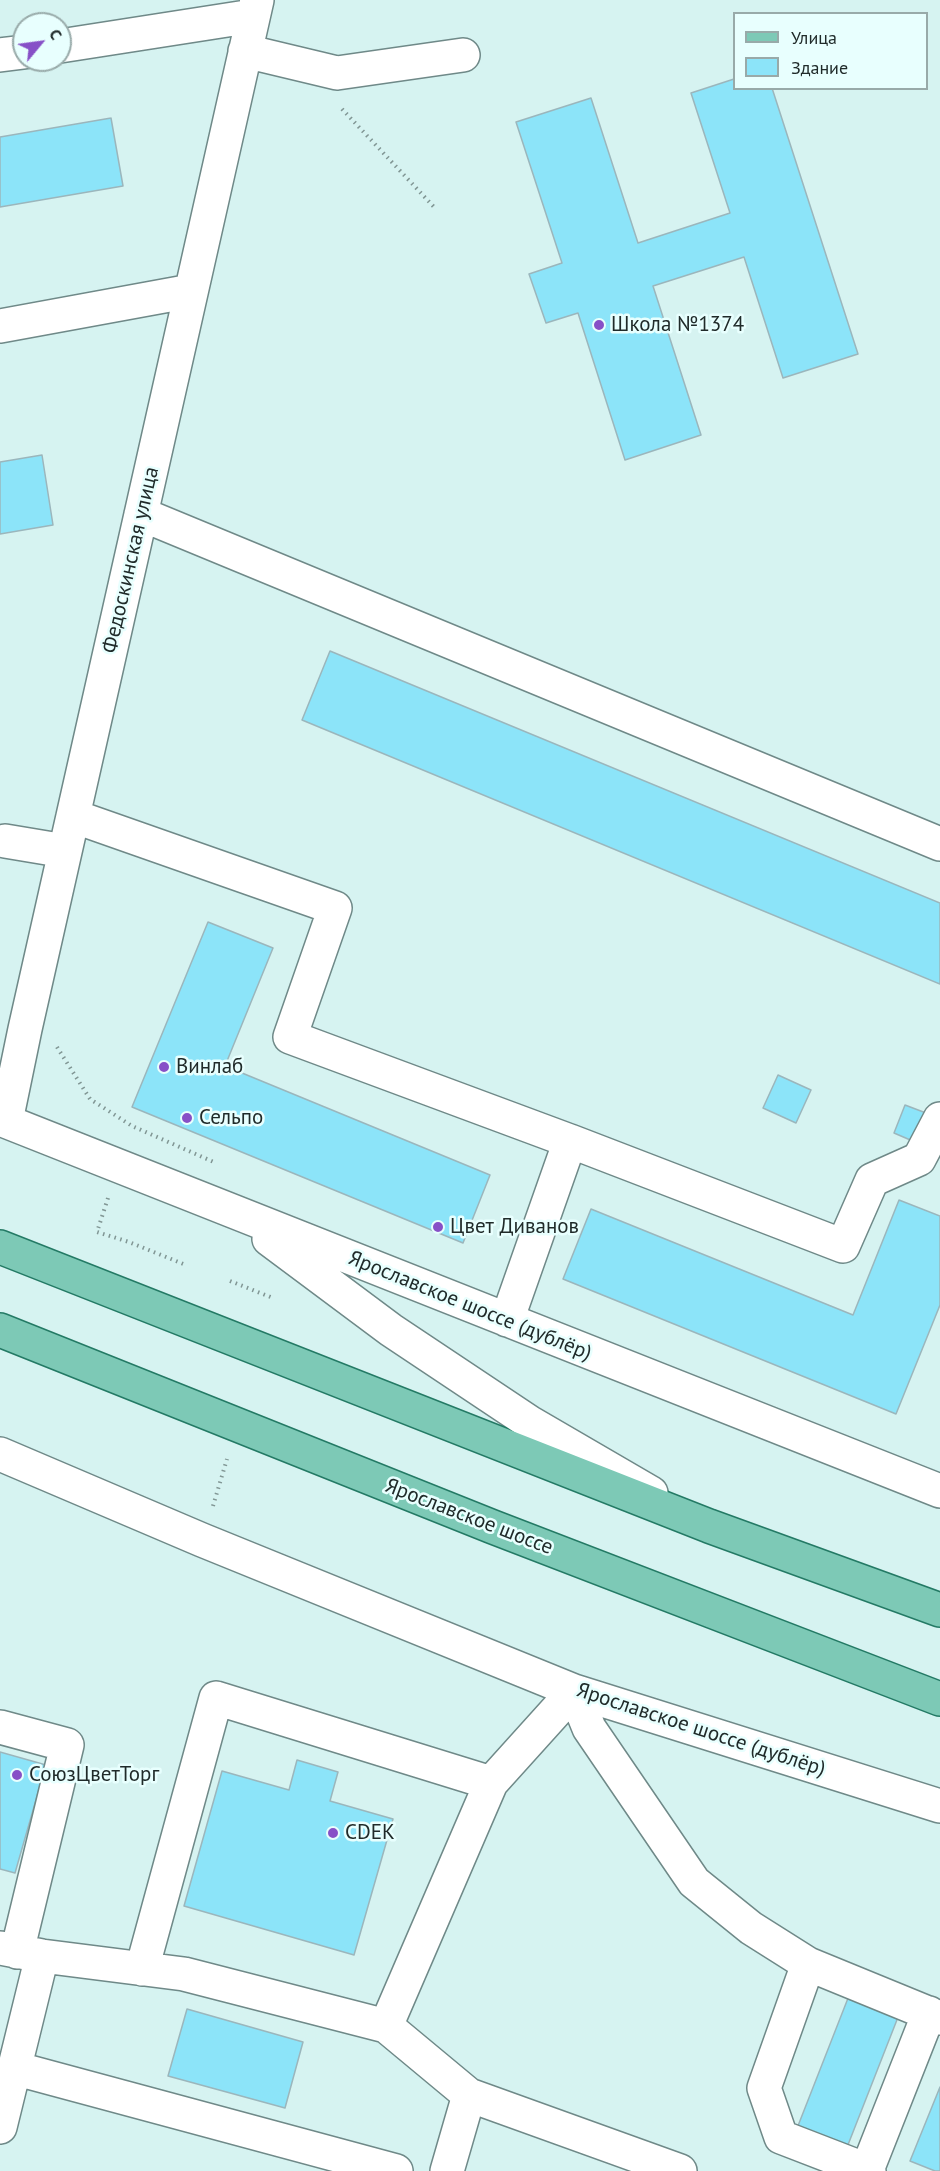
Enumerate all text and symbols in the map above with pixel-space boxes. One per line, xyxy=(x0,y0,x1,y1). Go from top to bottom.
north arrow xyxy=(12,12,72,72)
legend xyxy=(733,12,928,90)
text: С xyxy=(45,25,67,43)
text: Улица xyxy=(791,26,837,49)
text: Здание xyxy=(791,56,848,79)
place label: Школа №1374 xyxy=(611,312,744,338)
marker: Школа №1374 xyxy=(592,318,606,332)
street label: Федоскинская улица xyxy=(97,464,165,656)
place label: Винлаб xyxy=(176,1054,243,1080)
marker: Винлаб xyxy=(157,1060,171,1074)
place label: Сельпо xyxy=(199,1105,263,1131)
marker: Сельпо xyxy=(180,1111,194,1125)
place label: Цвет Диванов xyxy=(450,1214,579,1240)
marker: Цвет Диванов xyxy=(431,1220,445,1234)
street label: Ярославское шоссе (дублёр) xyxy=(345,1246,595,1366)
street label: Ярославское шоссе xyxy=(382,1473,556,1561)
street label: Ярославское шоссе (дублёр) xyxy=(574,1678,828,1782)
place label: СоюзЦветТорг xyxy=(29,1762,159,1788)
marker: СоюзЦветТорг xyxy=(10,1768,24,1782)
place label: CDEK xyxy=(345,1820,395,1846)
marker: CDEK xyxy=(326,1826,340,1840)

